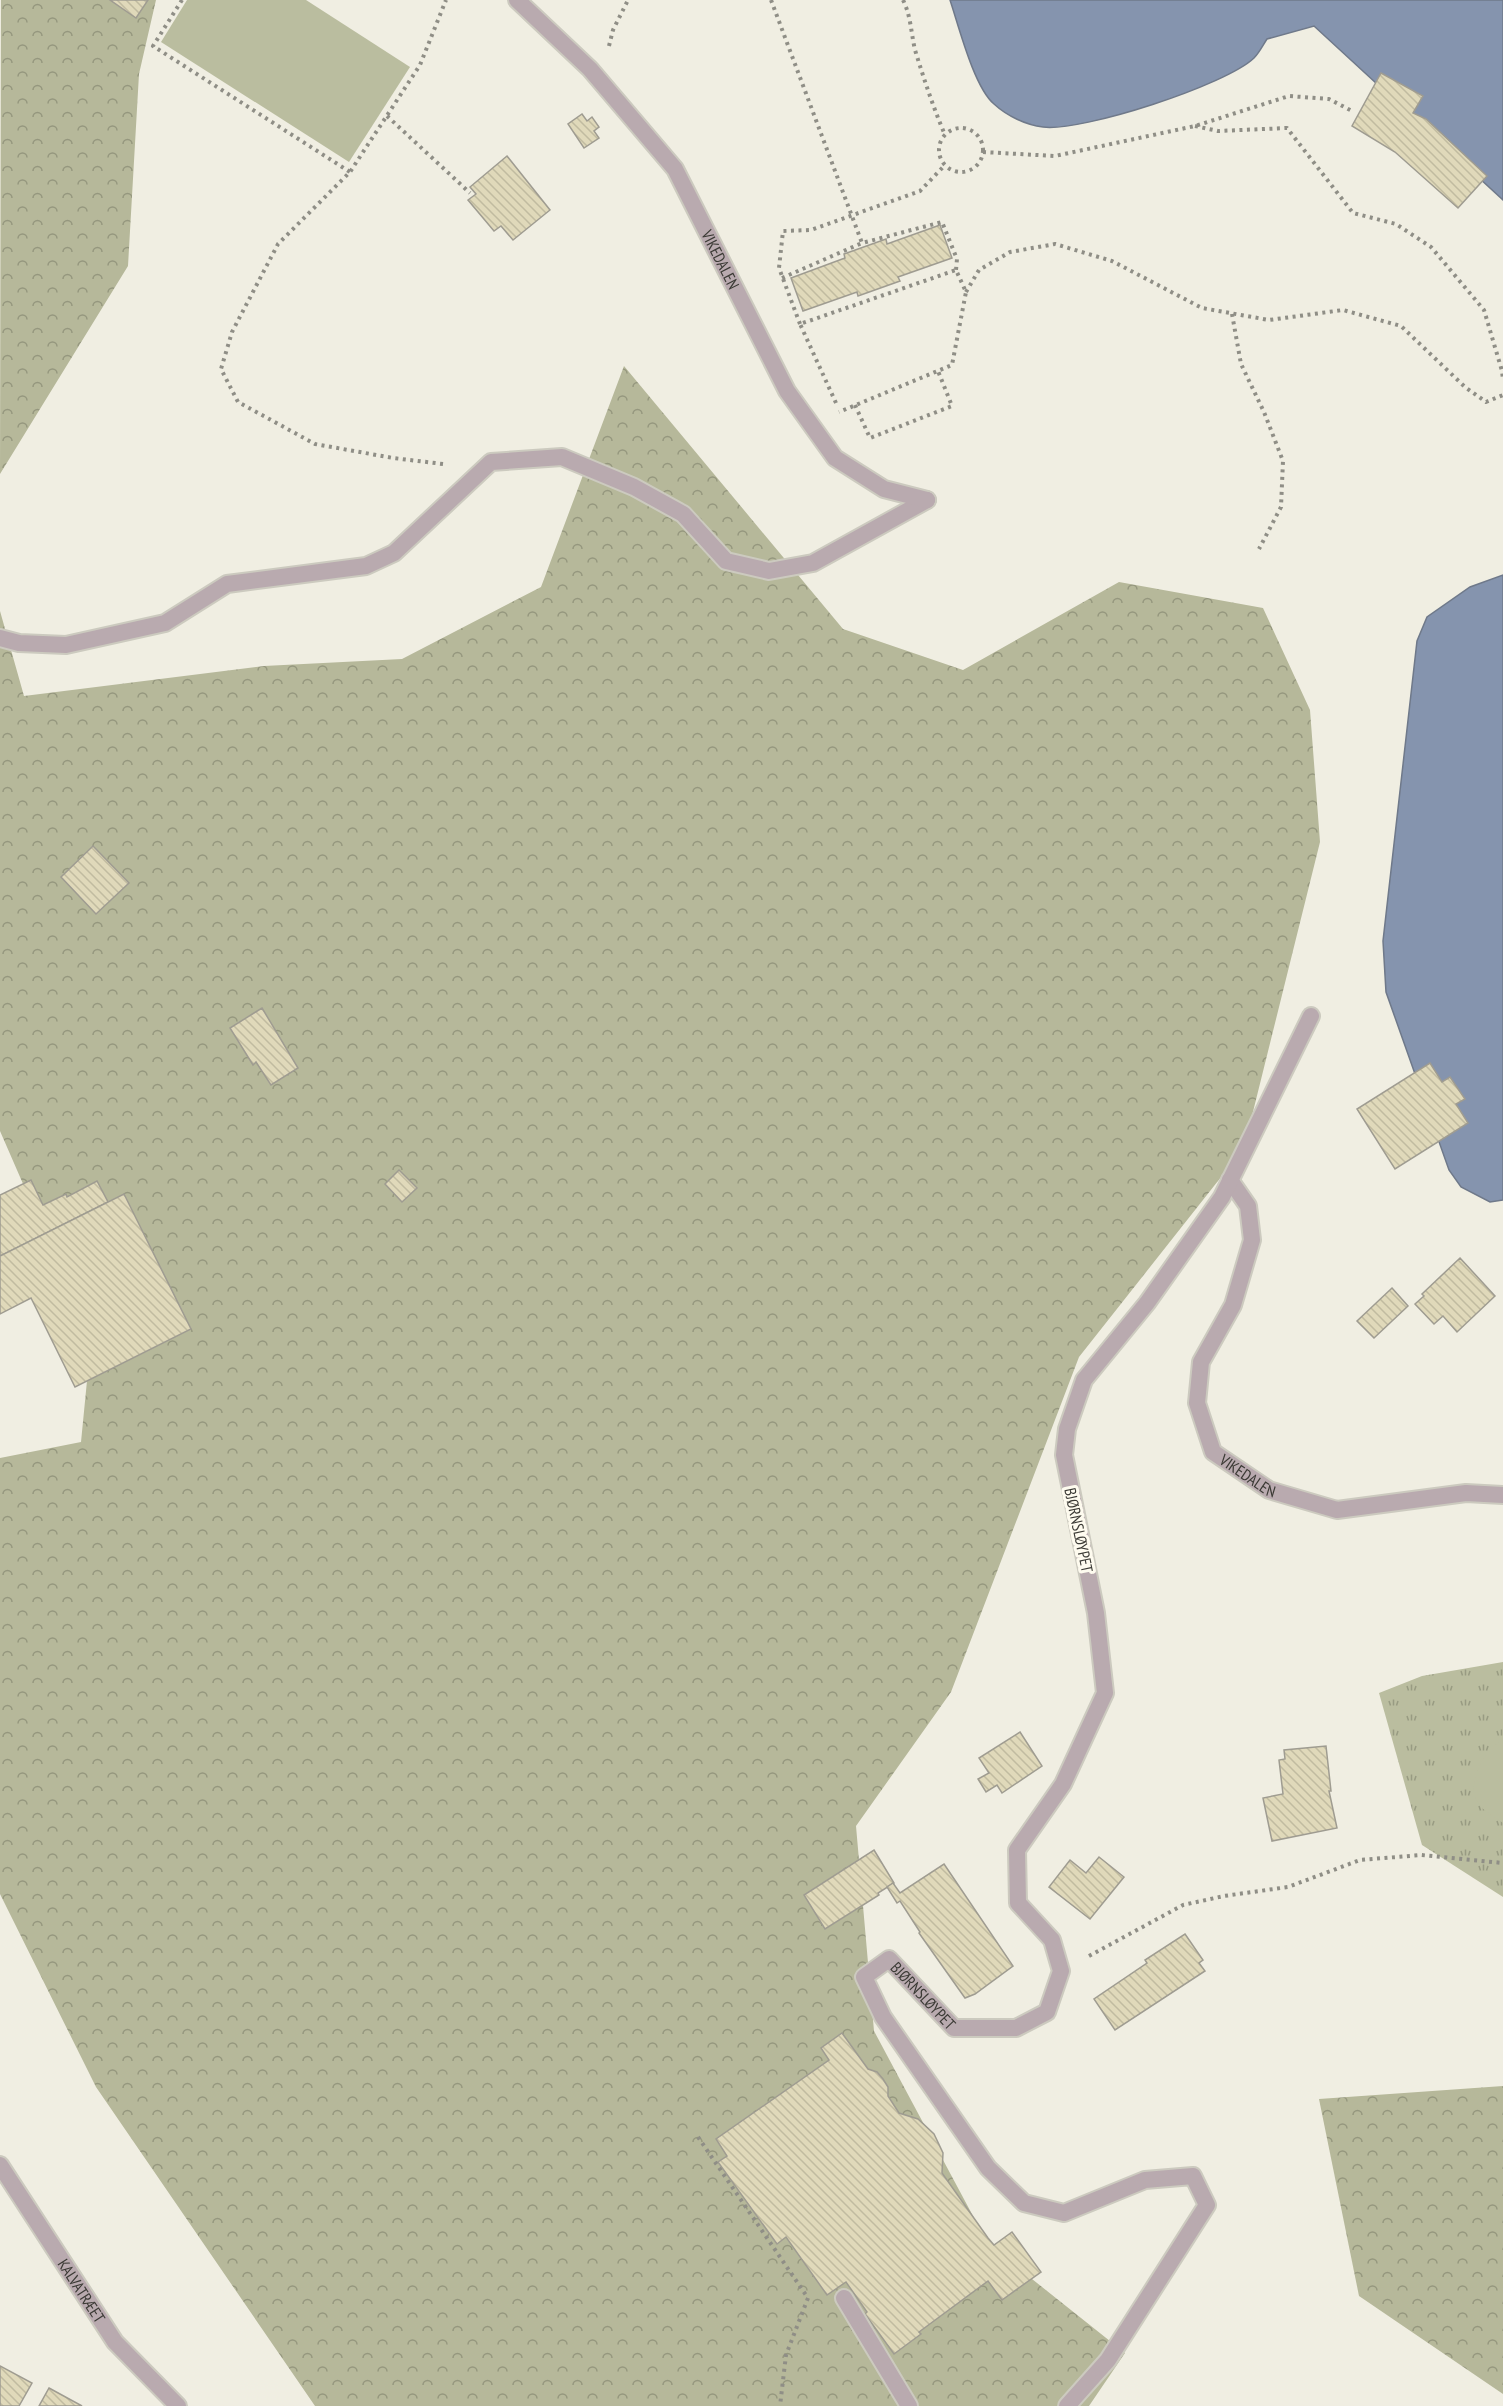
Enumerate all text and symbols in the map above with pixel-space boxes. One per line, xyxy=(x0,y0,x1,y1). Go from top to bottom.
street label: VIKEDALEN xyxy=(697,226,744,292)
street label: VIKEDALEN xyxy=(1215,1449,1278,1501)
street label: BJØRNSLØYPET xyxy=(1060,1486,1098,1574)
street label: BJØRNSLØYPET xyxy=(887,1957,960,2034)
street label: KALVATRÆET xyxy=(54,2255,110,2327)

